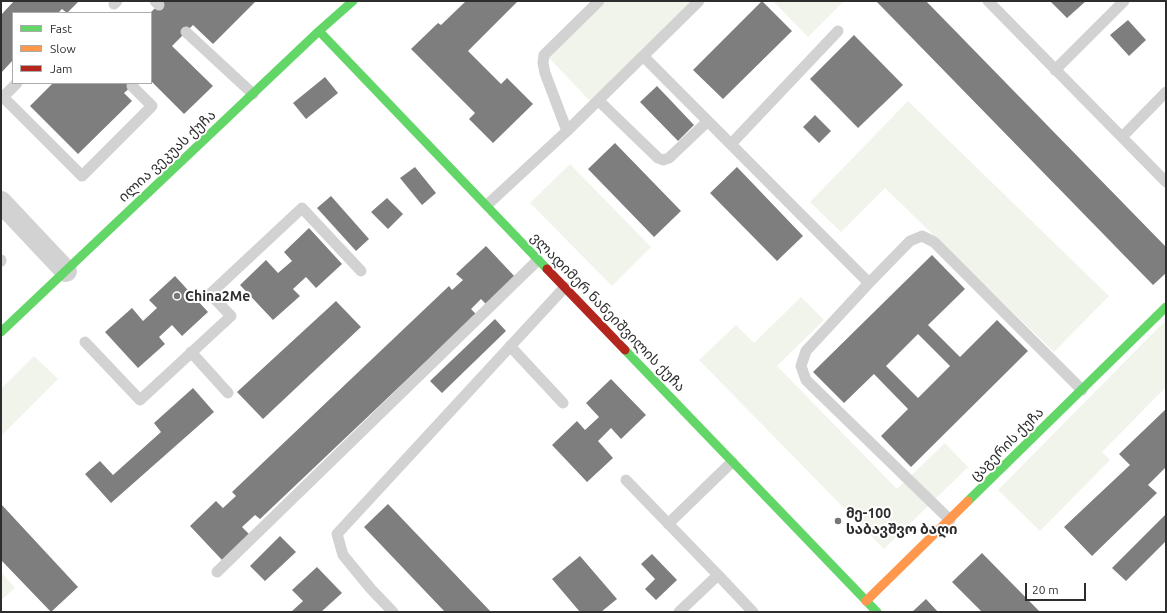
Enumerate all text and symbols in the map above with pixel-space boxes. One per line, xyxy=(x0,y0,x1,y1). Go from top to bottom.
legend xyxy=(12,12,152,84)
text: Fast xyxy=(50,22,72,35)
text: Slow xyxy=(50,42,76,55)
text: Jam xyxy=(50,62,72,75)
street label: ილია ვეკუას ქუჩა xyxy=(115,107,219,205)
street label: ვლადიმერ ნანეიშვილის ქუჩა xyxy=(527,229,689,395)
place label: China2Me xyxy=(185,288,250,304)
marker: China2Me xyxy=(172,291,182,301)
street label: ცაგერის ქუჩა xyxy=(967,404,1047,484)
place label: მე-100 საბავშვო ბაღი xyxy=(846,505,957,538)
marker: მე-100 საბავშვო ბაღი xyxy=(833,516,843,526)
scale bar xyxy=(1027,575,1088,601)
text: 20 m xyxy=(1032,583,1059,596)

